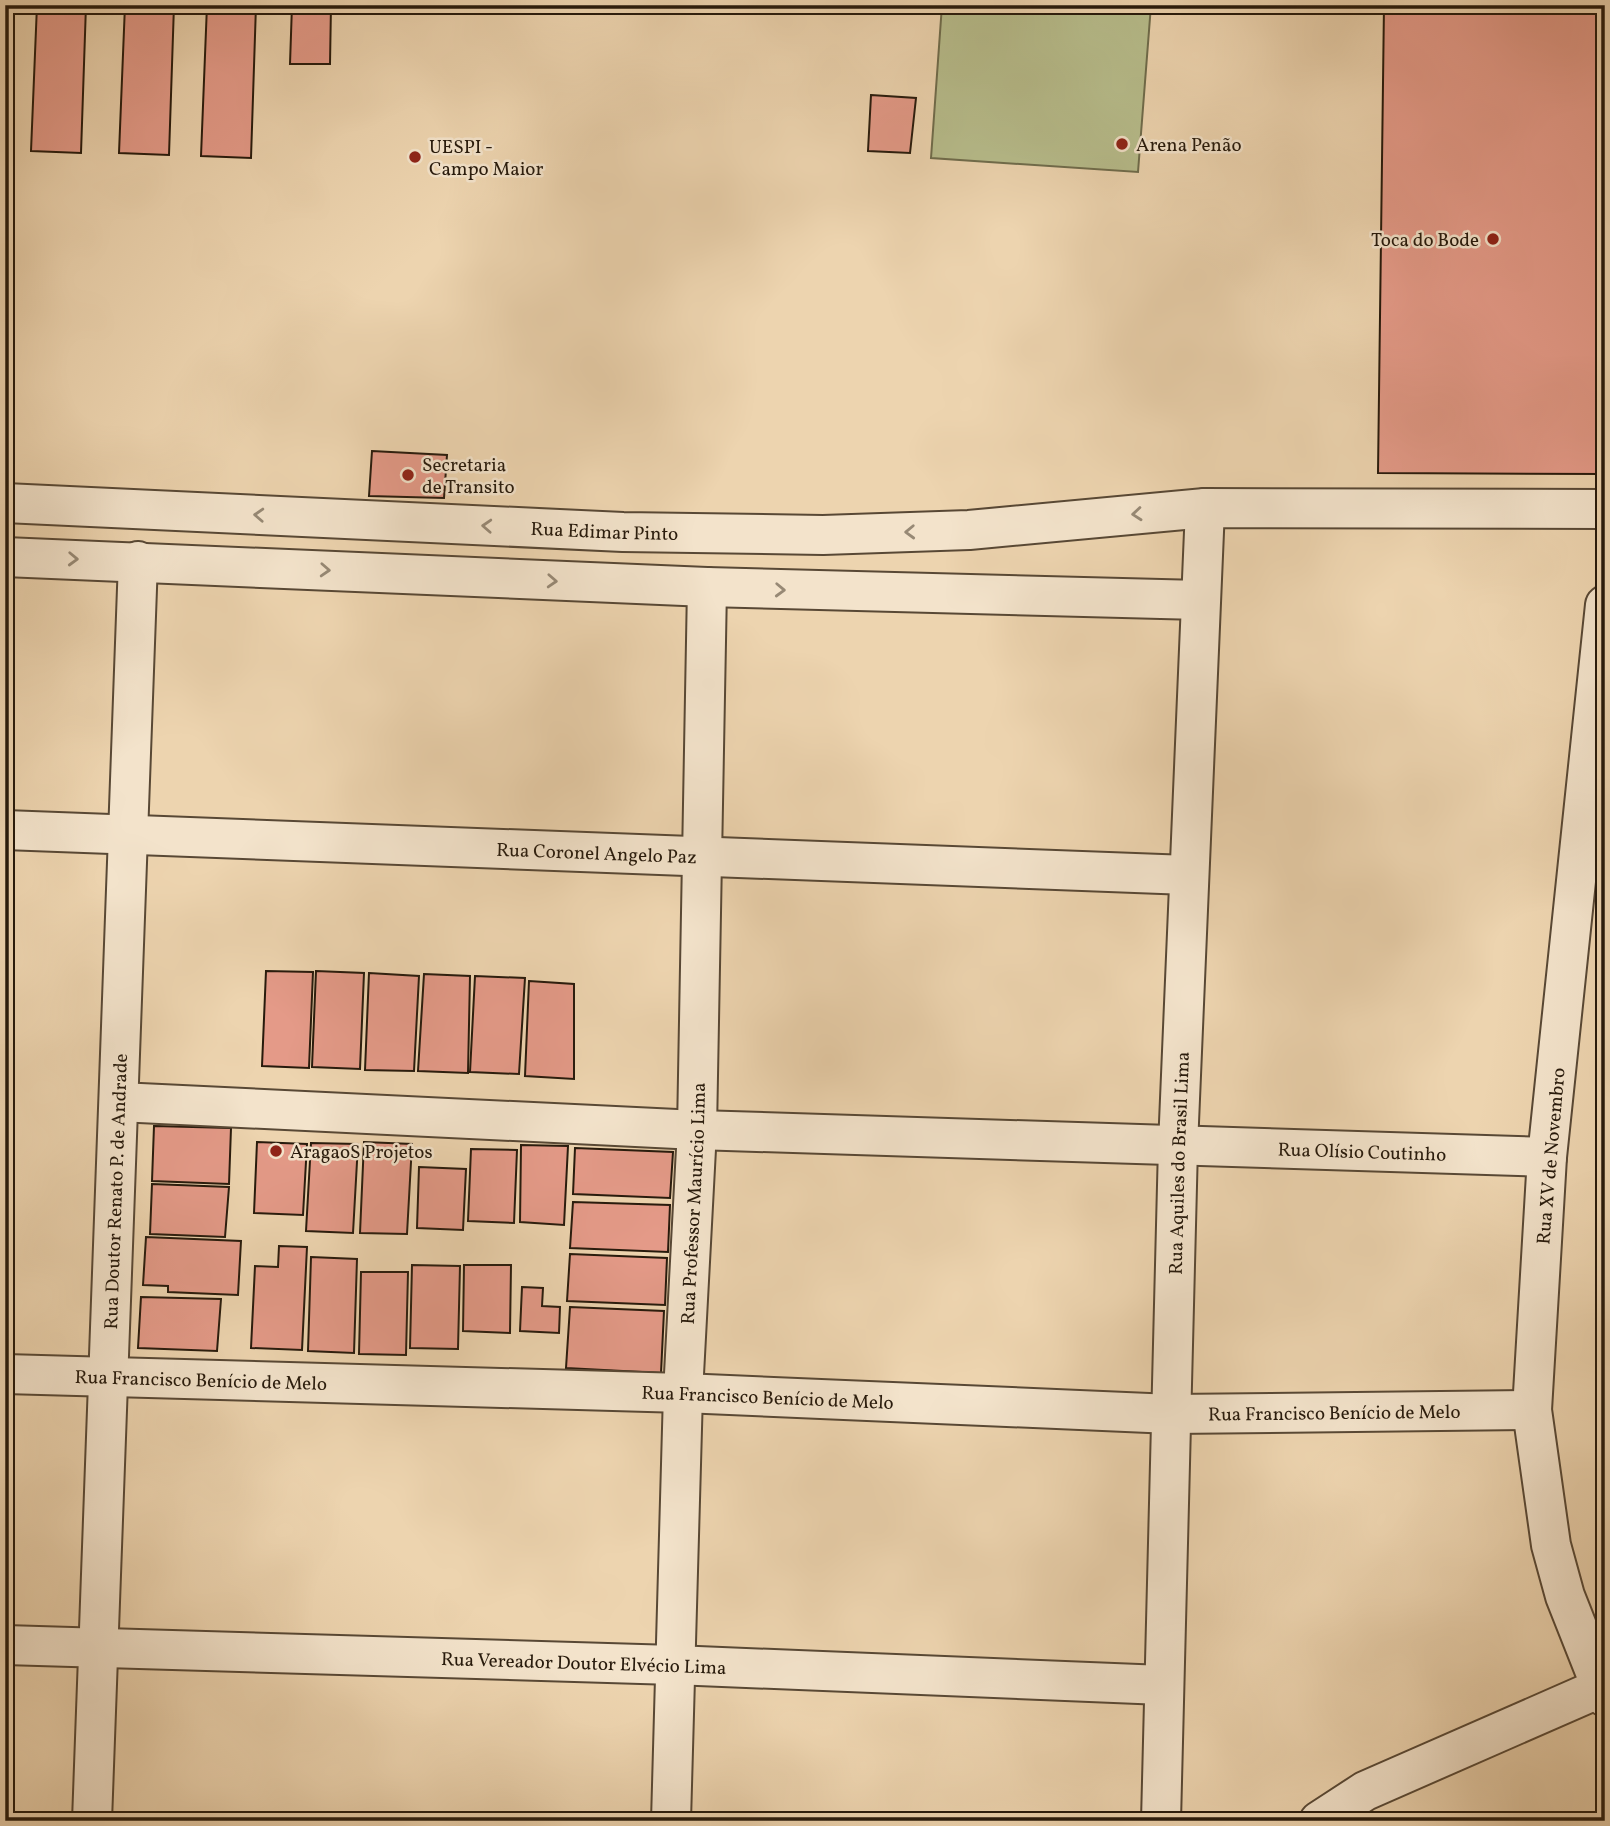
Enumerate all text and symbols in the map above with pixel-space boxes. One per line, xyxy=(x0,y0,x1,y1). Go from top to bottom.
place label: Arena Penão xyxy=(1136,133,1242,159)
place label: UESPI - Campo Maior xyxy=(429,135,543,183)
marker: Arena Penão xyxy=(1114,136,1130,152)
marker: UESPI - Campo Maior xyxy=(407,149,423,165)
place label: Toca do Bode xyxy=(1371,228,1479,254)
marker: Toca do Bode xyxy=(1485,231,1501,247)
place label: Secretaria de Transito xyxy=(422,453,515,501)
marker: Secretaria de Transito xyxy=(400,467,416,483)
one-way arrow xyxy=(1131,506,1142,521)
one-way arrow xyxy=(254,508,265,523)
street label: Rua Edimar Pinto xyxy=(530,517,678,548)
one-way arrow xyxy=(481,518,492,533)
one-way arrow xyxy=(904,524,915,540)
one-way arrow xyxy=(69,551,79,567)
one-way arrow xyxy=(320,563,331,578)
one-way arrow xyxy=(547,573,558,588)
one-way arrow xyxy=(775,582,786,597)
street label: Rua Coronel Angelo Paz xyxy=(496,838,697,871)
street label: Rua Aquiles do Brasil Lima xyxy=(1164,1051,1197,1275)
street label: Rua Doutor Renato P. de Andrade xyxy=(99,1053,135,1330)
street label: Rua XV de Novembro xyxy=(1531,1067,1573,1246)
street label: Rua Professor Maurício Lima xyxy=(676,1082,713,1325)
street label: Rua Olísio Coutinho xyxy=(1277,1137,1447,1169)
place label: AragaoS Projetos xyxy=(290,1140,433,1166)
marker: AragaoS Projetos xyxy=(268,1143,284,1159)
street label: Rua Francisco Benício de Melo xyxy=(74,1365,327,1398)
street label: Rua Francisco Benício de Melo xyxy=(641,1381,894,1417)
street label: Rua Francisco Benício de Melo xyxy=(1208,1400,1461,1429)
street label: Rua Vereador Doutor Elvécio Lima xyxy=(441,1647,727,1682)

